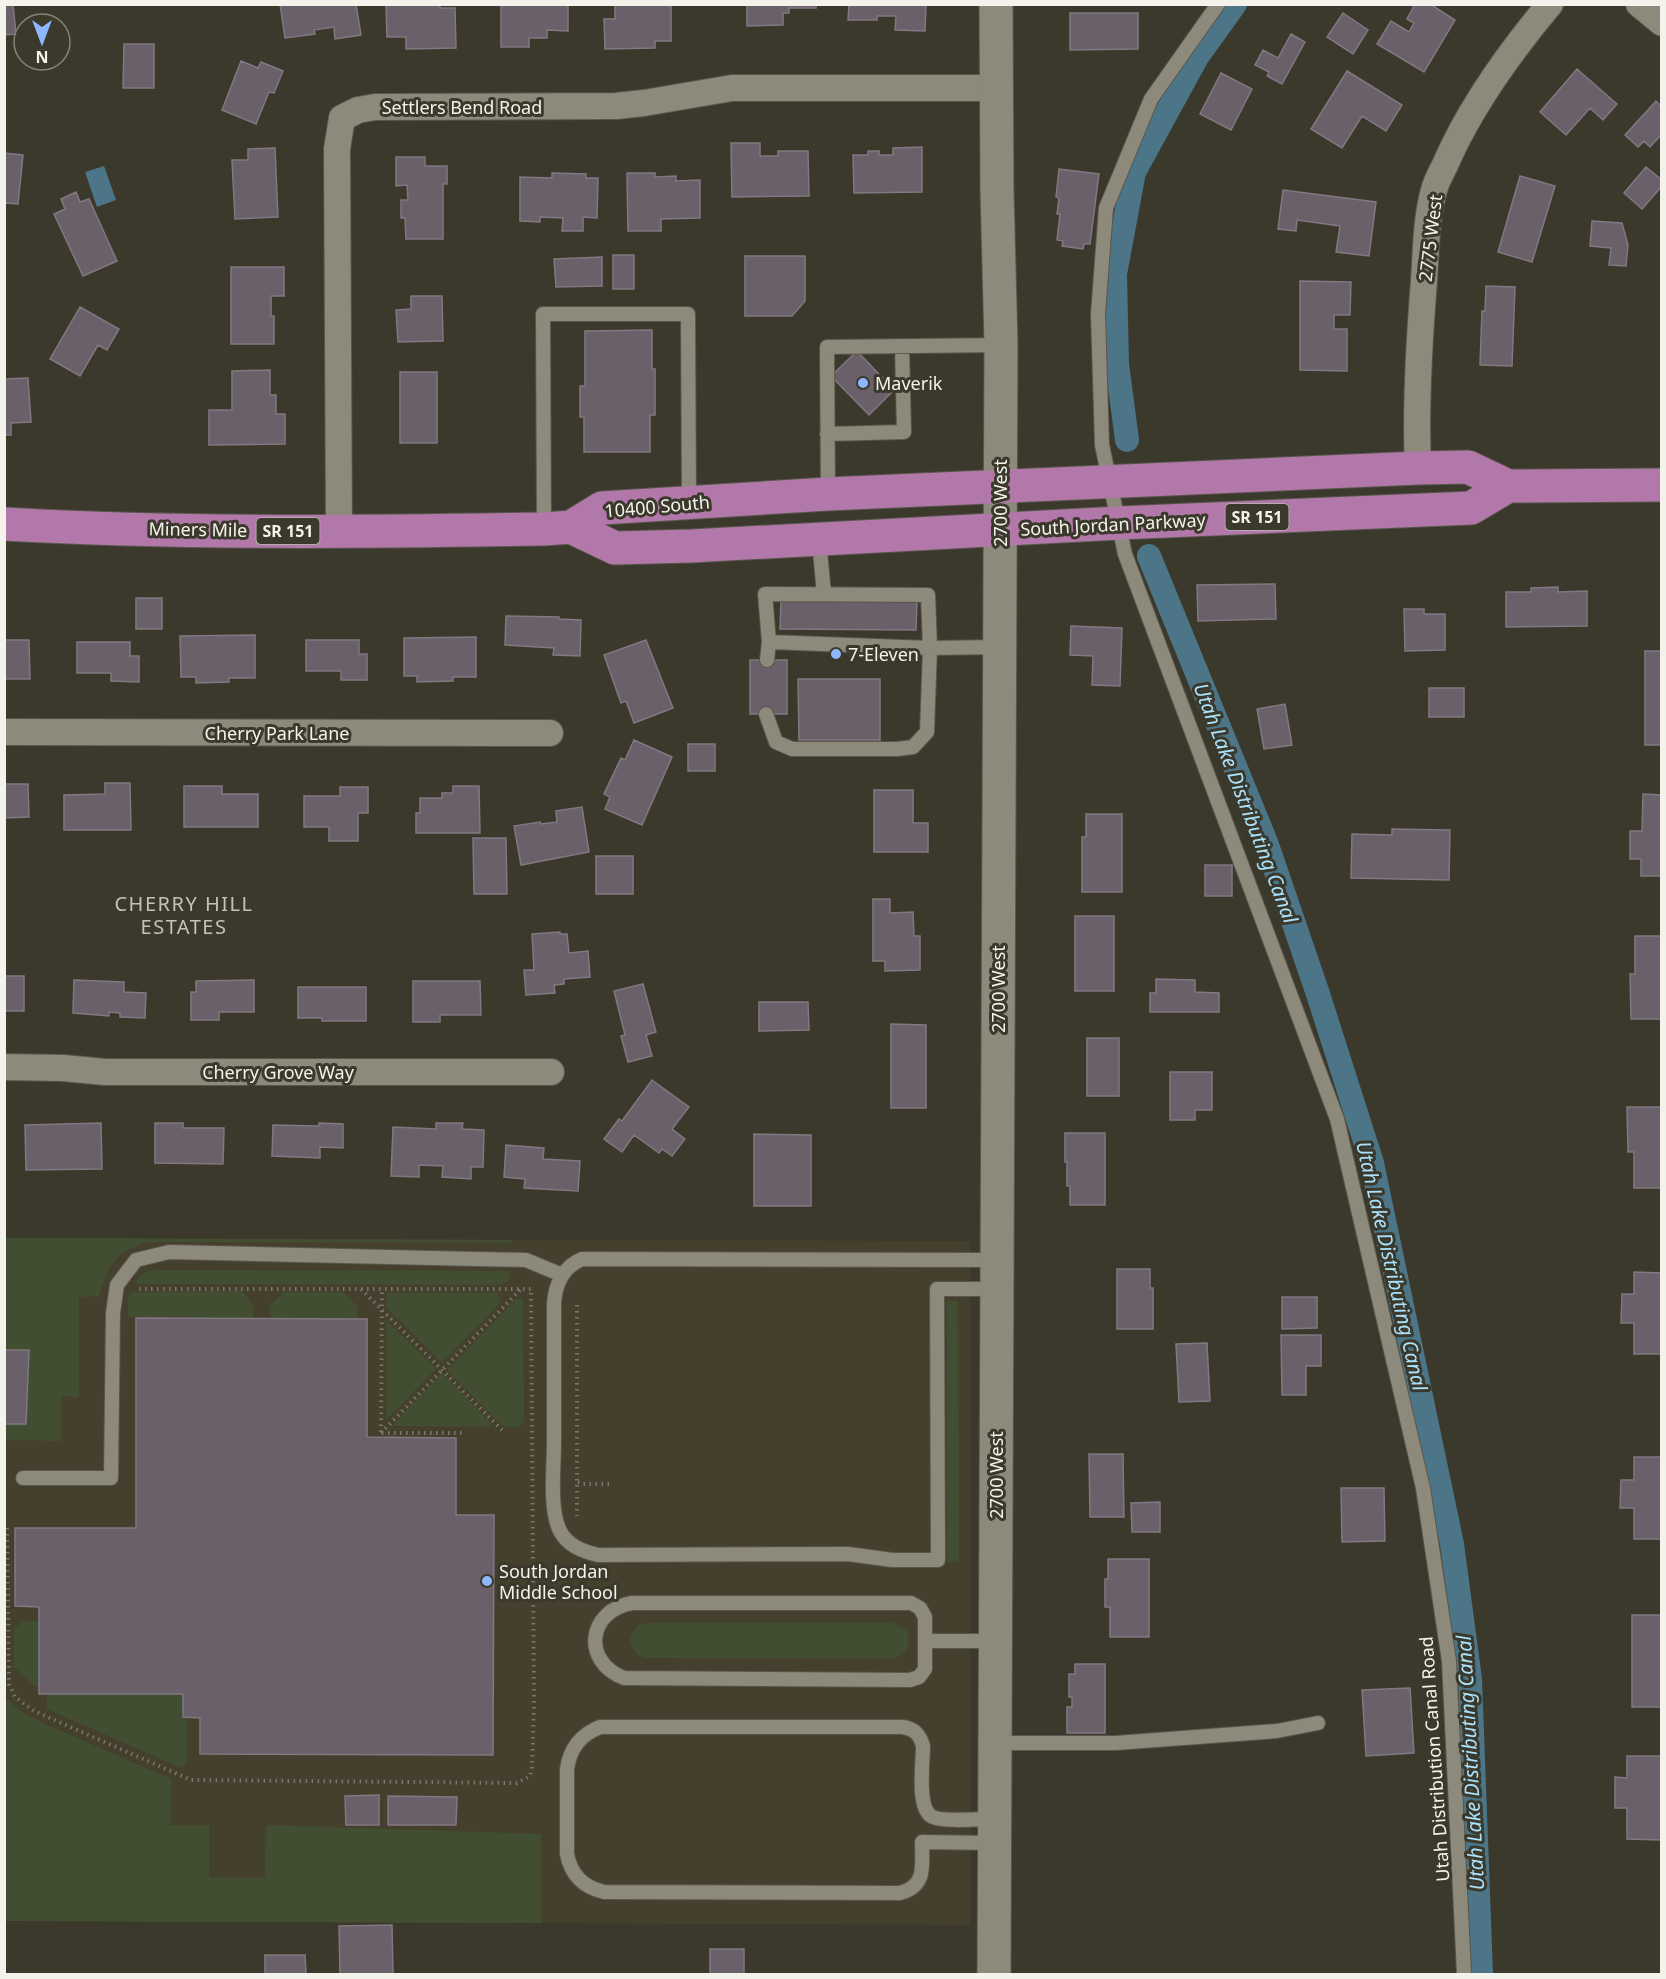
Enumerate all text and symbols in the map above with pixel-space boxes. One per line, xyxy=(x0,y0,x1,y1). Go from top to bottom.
north arrow xyxy=(12,12,72,72)
text: N xyxy=(35,46,49,68)
street label: Settlers Bend Road xyxy=(382,95,542,119)
street label: 2775 West xyxy=(1413,193,1447,283)
place label: Maverik xyxy=(875,371,943,395)
marker: Maverik xyxy=(856,376,870,390)
street label: 2700 West xyxy=(988,459,1012,547)
street label: 10400 South xyxy=(603,489,711,523)
road number: SR 151 xyxy=(1226,504,1288,530)
street label: South Jordan Parkway xyxy=(1020,507,1207,541)
street label: Miners Mile xyxy=(148,516,248,542)
road number: SR 151 xyxy=(256,518,320,544)
place label: 7-Eleven xyxy=(848,642,919,666)
marker: 7-Eleven xyxy=(829,647,843,661)
water label: Utah Lake Distributing Canal xyxy=(1188,679,1305,928)
street label: Cherry Park Lane xyxy=(205,721,349,745)
district label: CHERRY HILL ESTATES xyxy=(114,890,254,940)
street label: 2700 West xyxy=(986,945,1010,1033)
street label: Cherry Grove Way xyxy=(202,1060,355,1084)
water label: Utah Lake Distributing Canal xyxy=(1350,1139,1434,1394)
street label: 2700 West xyxy=(984,1431,1008,1519)
place label: South Jordan Middle School xyxy=(499,1559,618,1604)
marker: South Jordan Middle School xyxy=(480,1574,494,1588)
water label: Utah Lake Distributing Canal xyxy=(1450,1634,1490,1891)
street label: Utah Distribution Canal Road xyxy=(1413,1636,1455,1882)

